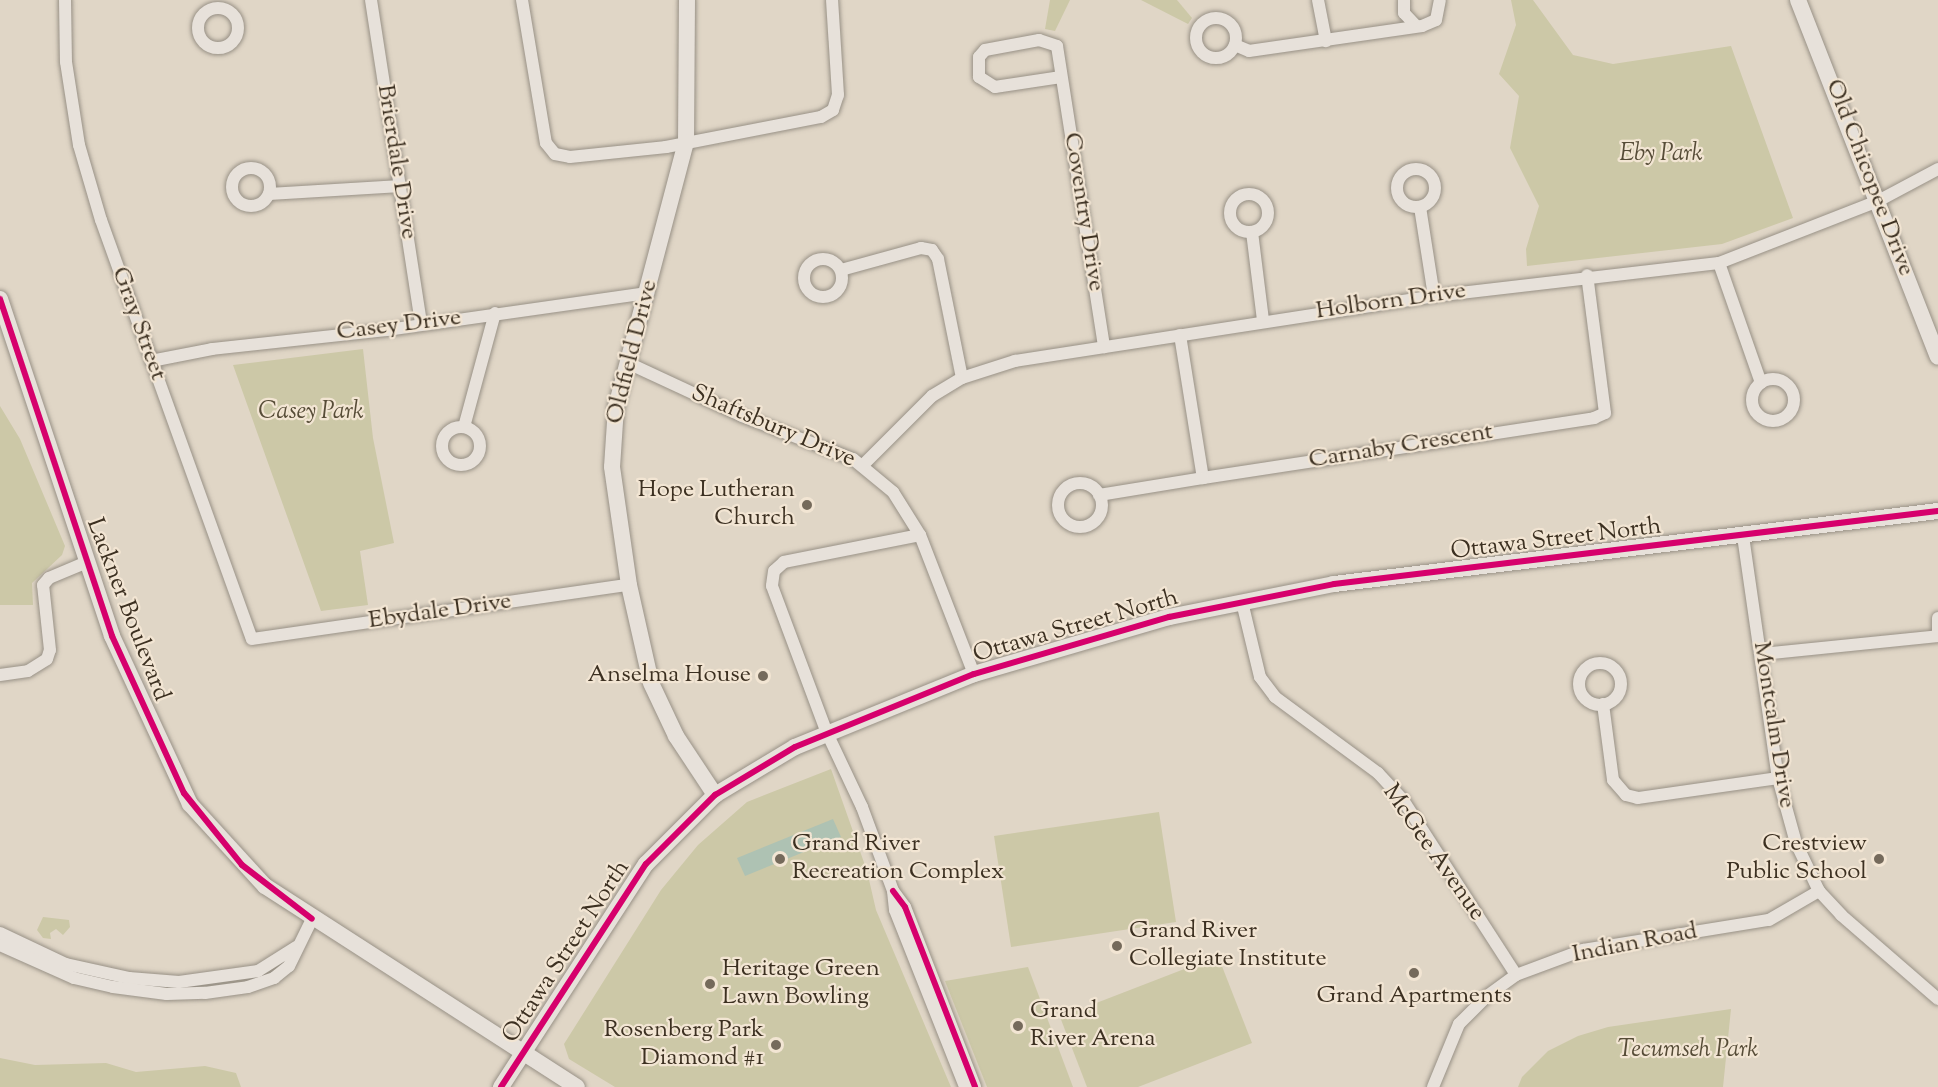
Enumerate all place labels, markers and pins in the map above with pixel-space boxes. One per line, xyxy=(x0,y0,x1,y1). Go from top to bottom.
place label: Hope Lutheran Church xyxy=(638,477,795,533)
marker: Hope Lutheran Church xyxy=(800,498,814,512)
place label: Anselma House xyxy=(588,662,751,690)
marker: Anselma House xyxy=(756,669,770,683)
place label: Grand River Recreation Complex xyxy=(792,831,1004,887)
place label: Crestview Public School xyxy=(1726,831,1867,887)
marker: Grand River Recreation Complex xyxy=(773,852,787,866)
marker: Crestview Public School xyxy=(1872,852,1886,866)
place label: Grand River Collegiate Institute xyxy=(1129,918,1327,974)
marker: Grand River Collegiate Institute xyxy=(1110,939,1124,953)
place label: Heritage Green Lawn Bowling xyxy=(722,956,880,1012)
marker: Grand Apartments xyxy=(1407,966,1421,980)
marker: Heritage Green Lawn Bowling xyxy=(703,977,717,991)
place label: Grand Apartments xyxy=(1316,983,1512,1011)
place label: Grand River Arena xyxy=(1030,998,1156,1054)
place label: Rosenberg Park Diamond #1 xyxy=(604,1017,764,1073)
marker: Grand River Arena xyxy=(1011,1019,1025,1033)
marker: Rosenberg Park Diamond #1 xyxy=(769,1038,783,1052)

